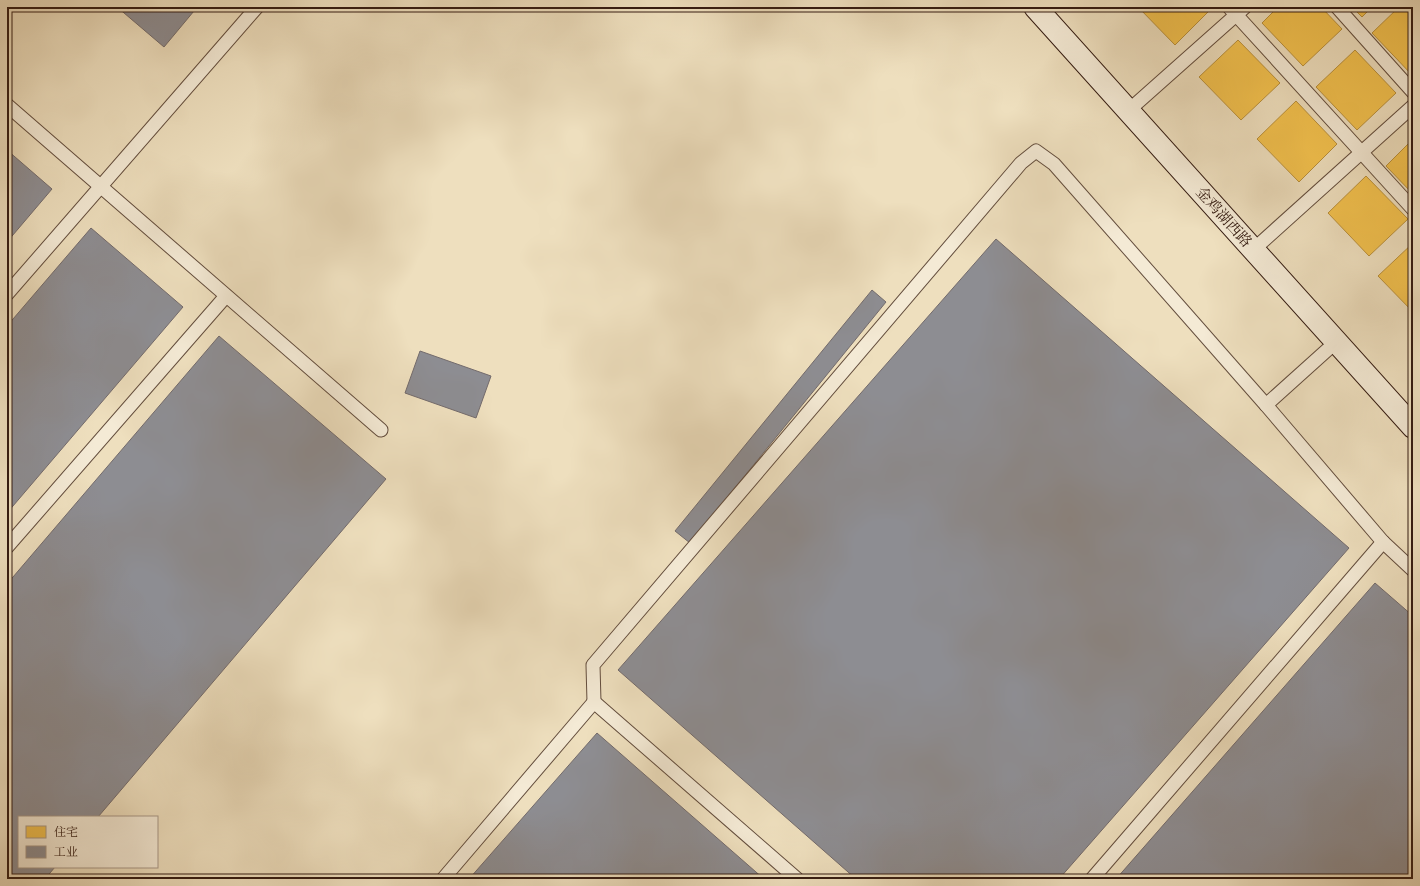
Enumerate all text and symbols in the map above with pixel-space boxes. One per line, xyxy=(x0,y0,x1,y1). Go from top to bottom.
street label: 金鸡湖西路 xyxy=(1192,184,1255,251)
legend xyxy=(18,816,158,868)
text: 住宅 xyxy=(54,825,78,839)
text: 工业 xyxy=(54,846,78,859)

